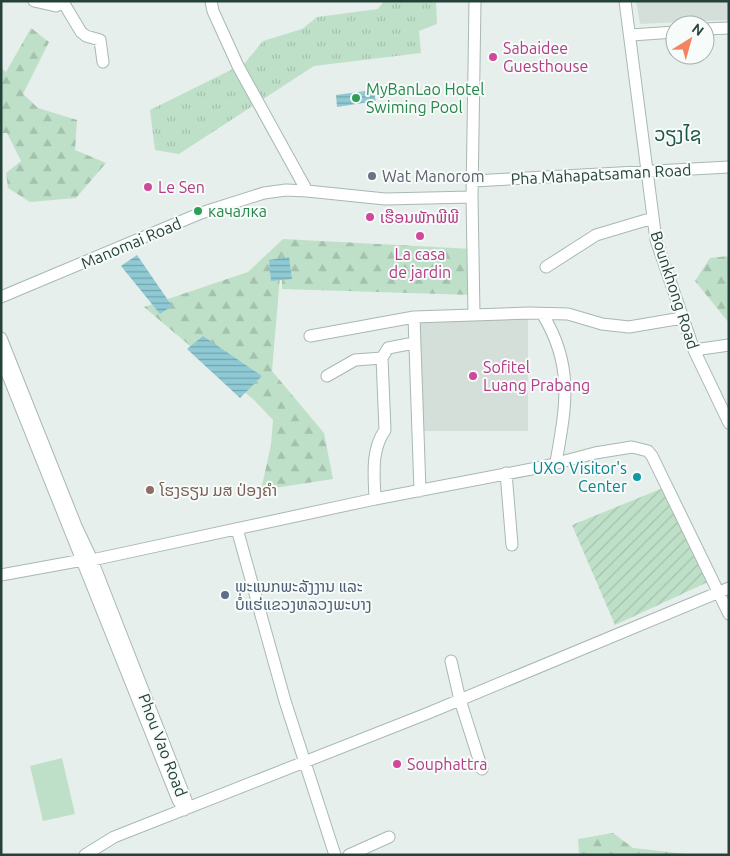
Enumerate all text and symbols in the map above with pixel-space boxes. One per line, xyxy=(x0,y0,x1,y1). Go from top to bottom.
north arrow xyxy=(665,15,715,65)
text: N xyxy=(689,20,707,39)
place label: Sabaidee Guesthouse xyxy=(503,39,588,75)
marker: Sabaidee Guesthouse xyxy=(487,51,499,63)
place label: MyBanLao Hotel Swiming Pool xyxy=(366,80,484,116)
marker: MyBanLao Hotel Swiming Pool xyxy=(350,92,362,104)
district label: ວຽງໄຊ xyxy=(655,123,701,147)
street label: Pha Mahapatsaman Road xyxy=(510,160,692,188)
place label: Wat Manorom xyxy=(382,167,485,185)
marker: Wat Manorom xyxy=(366,170,378,182)
place label: Le Sen xyxy=(158,178,205,196)
marker: Le Sen xyxy=(142,181,154,193)
place label: качалка xyxy=(208,202,267,220)
marker: качалка xyxy=(192,205,204,217)
place label: ເຮືອນພັກພີພີ xyxy=(380,208,459,226)
marker: ເຮືອນພັກພີພີ xyxy=(364,211,376,223)
street label: Manomai Road xyxy=(78,214,184,272)
street label: Bounkhong Road xyxy=(647,229,703,351)
marker: La casa de jardin xyxy=(414,230,426,242)
place label: La casa de jardin xyxy=(389,245,451,281)
place label: Sofitel Luang Prabang xyxy=(483,358,590,394)
marker: Sofitel Luang Prabang xyxy=(467,370,479,382)
place label: UXO Visitor's Center xyxy=(533,459,627,495)
marker: UXO Visitor's Center xyxy=(631,471,643,483)
place label: ໂຮງຣຽນ ມສ ປ່ອງຄຳ xyxy=(159,481,277,501)
marker: ໂຮງຣຽນ ມສ ປ່ອງຄຳ xyxy=(144,484,156,496)
place label: ພະແນກພະລັງງານ ແລະ ບໍ່ແຮ່ແຂວງຫລວງພະບາງ xyxy=(235,577,372,613)
marker: ພະແນກພະລັງງານ ແລະ ບໍ່ແຮ່ແຂວງຫລວງພະບາງ xyxy=(219,589,231,601)
street label: Phou Vao Road xyxy=(135,691,191,799)
place label: Souphattra xyxy=(407,755,487,773)
marker: Souphattra xyxy=(391,758,403,770)

